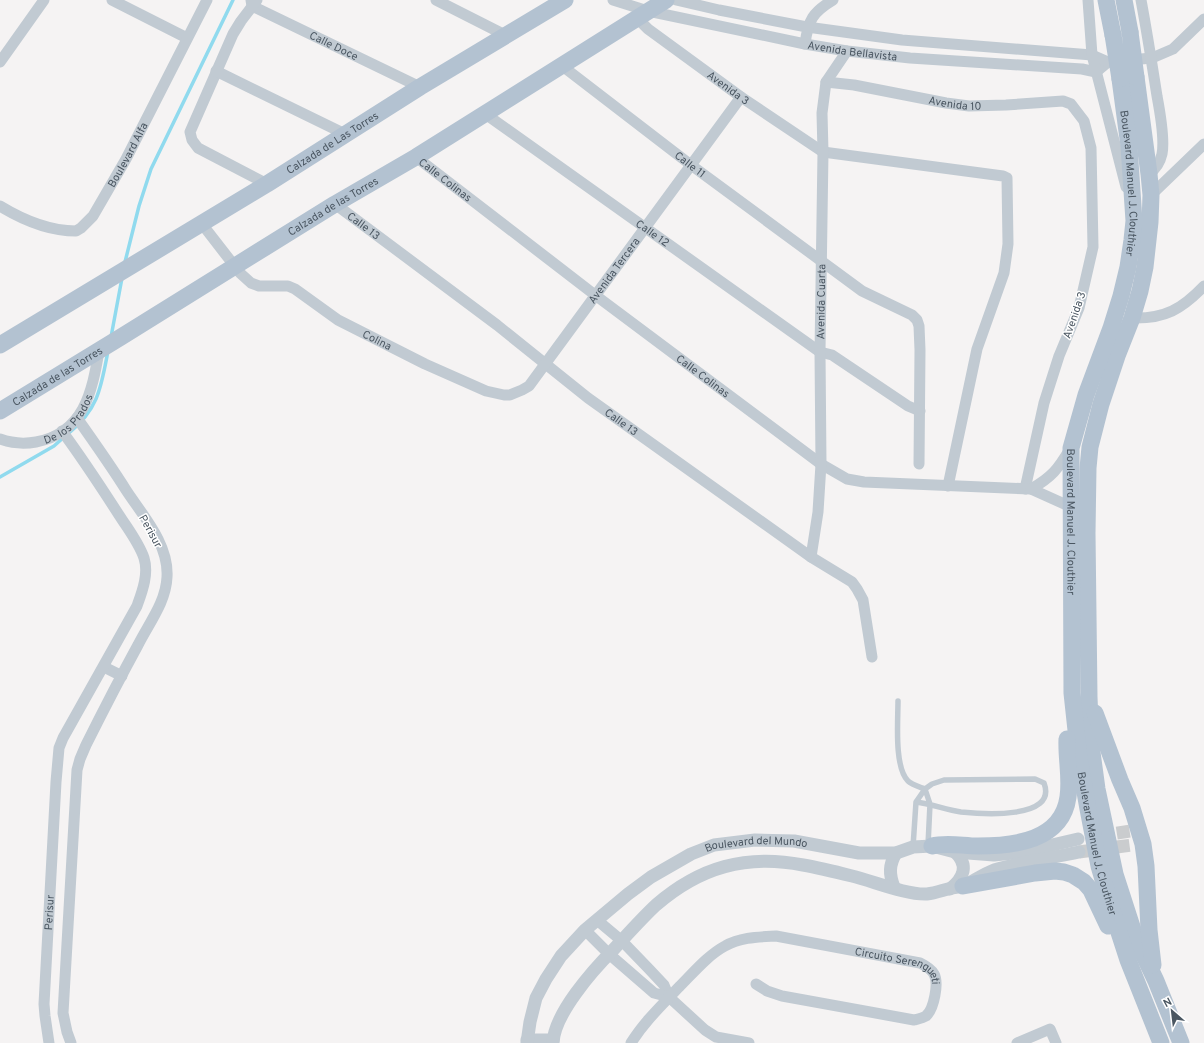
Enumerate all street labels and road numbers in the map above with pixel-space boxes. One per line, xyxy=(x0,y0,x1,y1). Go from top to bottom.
street label: Calle Doce xyxy=(307,29,360,64)
street label: Avenida Bellavista xyxy=(806,39,898,65)
street label: Avenida 3 xyxy=(704,68,751,108)
street label: Avenida 10 xyxy=(927,94,982,114)
street label: Calzada de Las Torres xyxy=(284,109,382,178)
street label: Boulevard Manuel J. Clouthier xyxy=(1116,109,1140,258)
street label: Boulevard Alfa xyxy=(105,120,151,190)
street label: Calle 11 xyxy=(671,149,708,181)
street label: Calle Colinas xyxy=(415,155,474,205)
street label: Calzada de las Torres xyxy=(286,174,381,240)
street label: Calle 13 xyxy=(344,209,383,243)
street label: Calle 12 xyxy=(633,217,672,251)
street label: Avenida Tercera xyxy=(586,235,644,307)
street label: Avenida Cuarta xyxy=(814,263,829,340)
street label: Avenida 3 xyxy=(1060,290,1089,341)
street label: Colina xyxy=(360,327,394,354)
street label: Calzada de las Torres xyxy=(10,344,105,410)
street label: Calle Colinas xyxy=(673,352,732,401)
street label: De los Prados xyxy=(42,392,96,448)
street label: Calle 13 xyxy=(601,406,640,439)
street label: Boulevard Manuel J. Clouthier xyxy=(1063,448,1078,596)
street label: Perisur xyxy=(135,513,165,551)
street label: Boulevard Manuel J. Clouthier xyxy=(1074,771,1119,918)
street label: Boulevard del Mundo xyxy=(703,834,809,856)
street label: Perisur xyxy=(42,894,58,931)
street label: Circuito Serengueti xyxy=(854,945,942,985)

